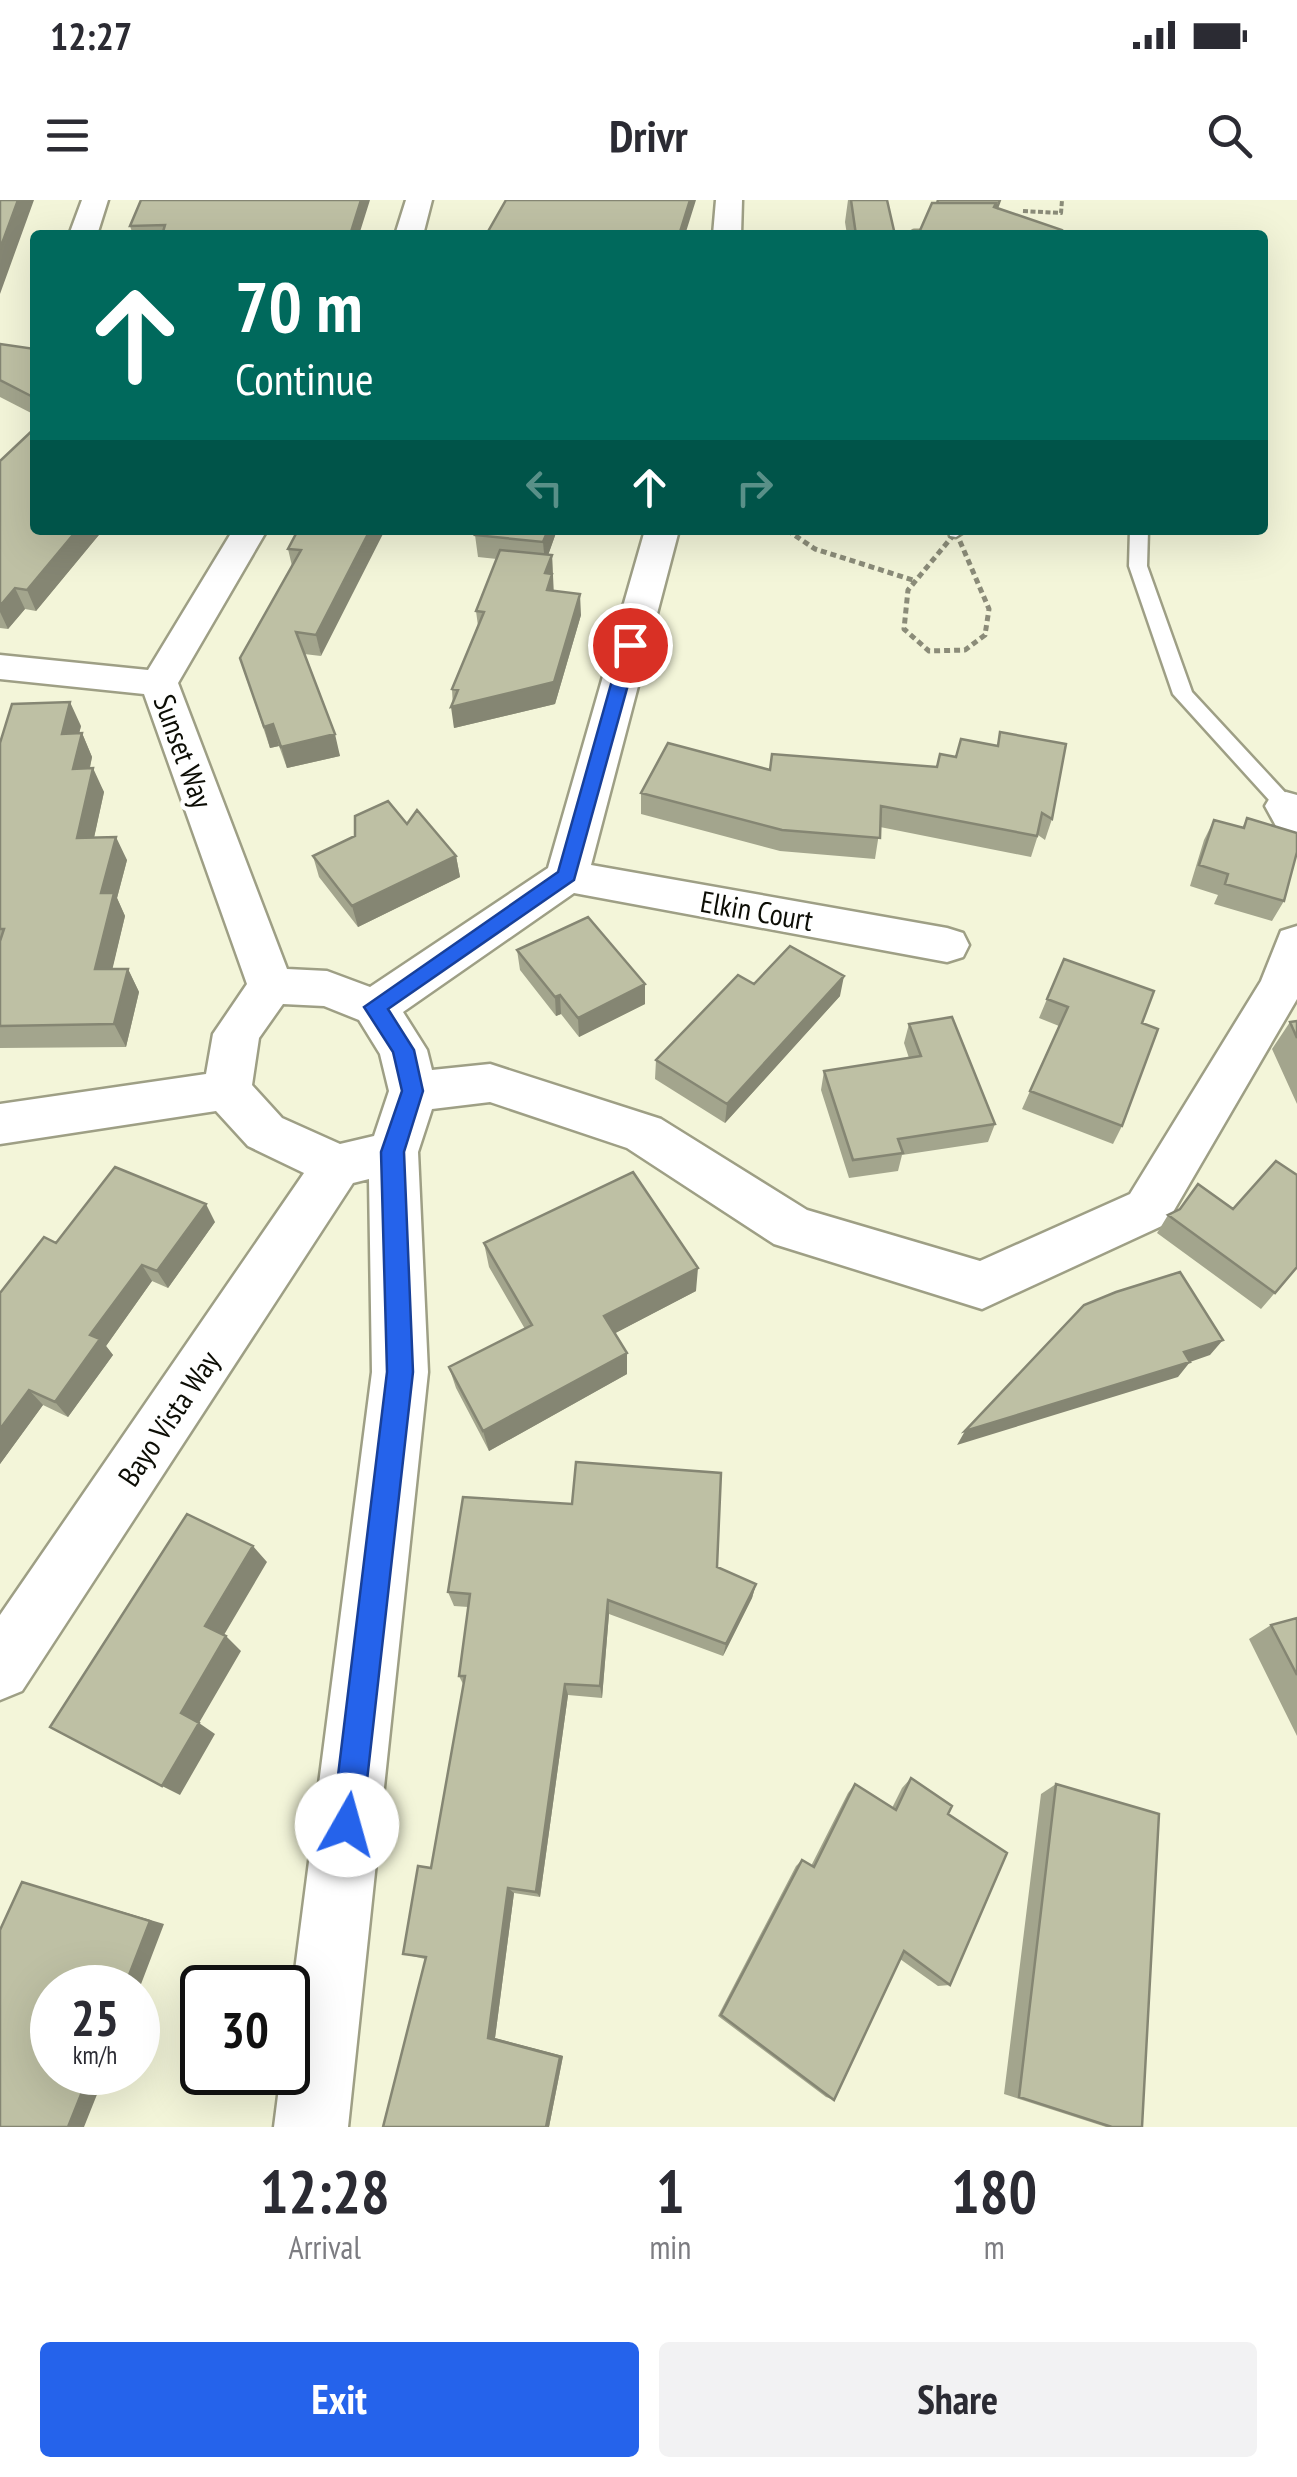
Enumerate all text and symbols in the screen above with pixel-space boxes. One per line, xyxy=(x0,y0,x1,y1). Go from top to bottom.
text: 12:27 xyxy=(50,11,132,60)
text: Drivr xyxy=(609,106,688,164)
icon: menu xyxy=(40,108,95,163)
icon: search xyxy=(1202,108,1257,163)
text: 70 m xyxy=(235,261,363,351)
icon: ahead xyxy=(70,270,200,400)
text: Continue xyxy=(235,349,374,407)
icon: left xyxy=(517,460,572,515)
icon: ahead xyxy=(622,460,677,515)
icon: right xyxy=(727,460,782,515)
pin xyxy=(588,603,673,688)
icon: arrive xyxy=(603,618,658,673)
street label: Sunset Way xyxy=(145,689,223,814)
street label: Elkin Court xyxy=(698,881,817,939)
street label: Bayo Vista Way xyxy=(108,1342,228,1493)
position arrow xyxy=(295,1773,399,1877)
speed limit sign: 30 xyxy=(180,1965,310,2095)
text: 25 xyxy=(71,1985,119,2050)
text: km/h xyxy=(73,2039,117,2071)
text: 12:28 xyxy=(260,2152,390,2230)
text: 1 xyxy=(656,2152,685,2230)
text: 180 xyxy=(951,2152,1037,2230)
text: Arrival xyxy=(289,2226,361,2268)
text: min xyxy=(649,2226,691,2268)
text: m xyxy=(984,2226,1005,2268)
button: Exit xyxy=(40,2342,639,2457)
button: Share xyxy=(659,2342,1257,2457)

